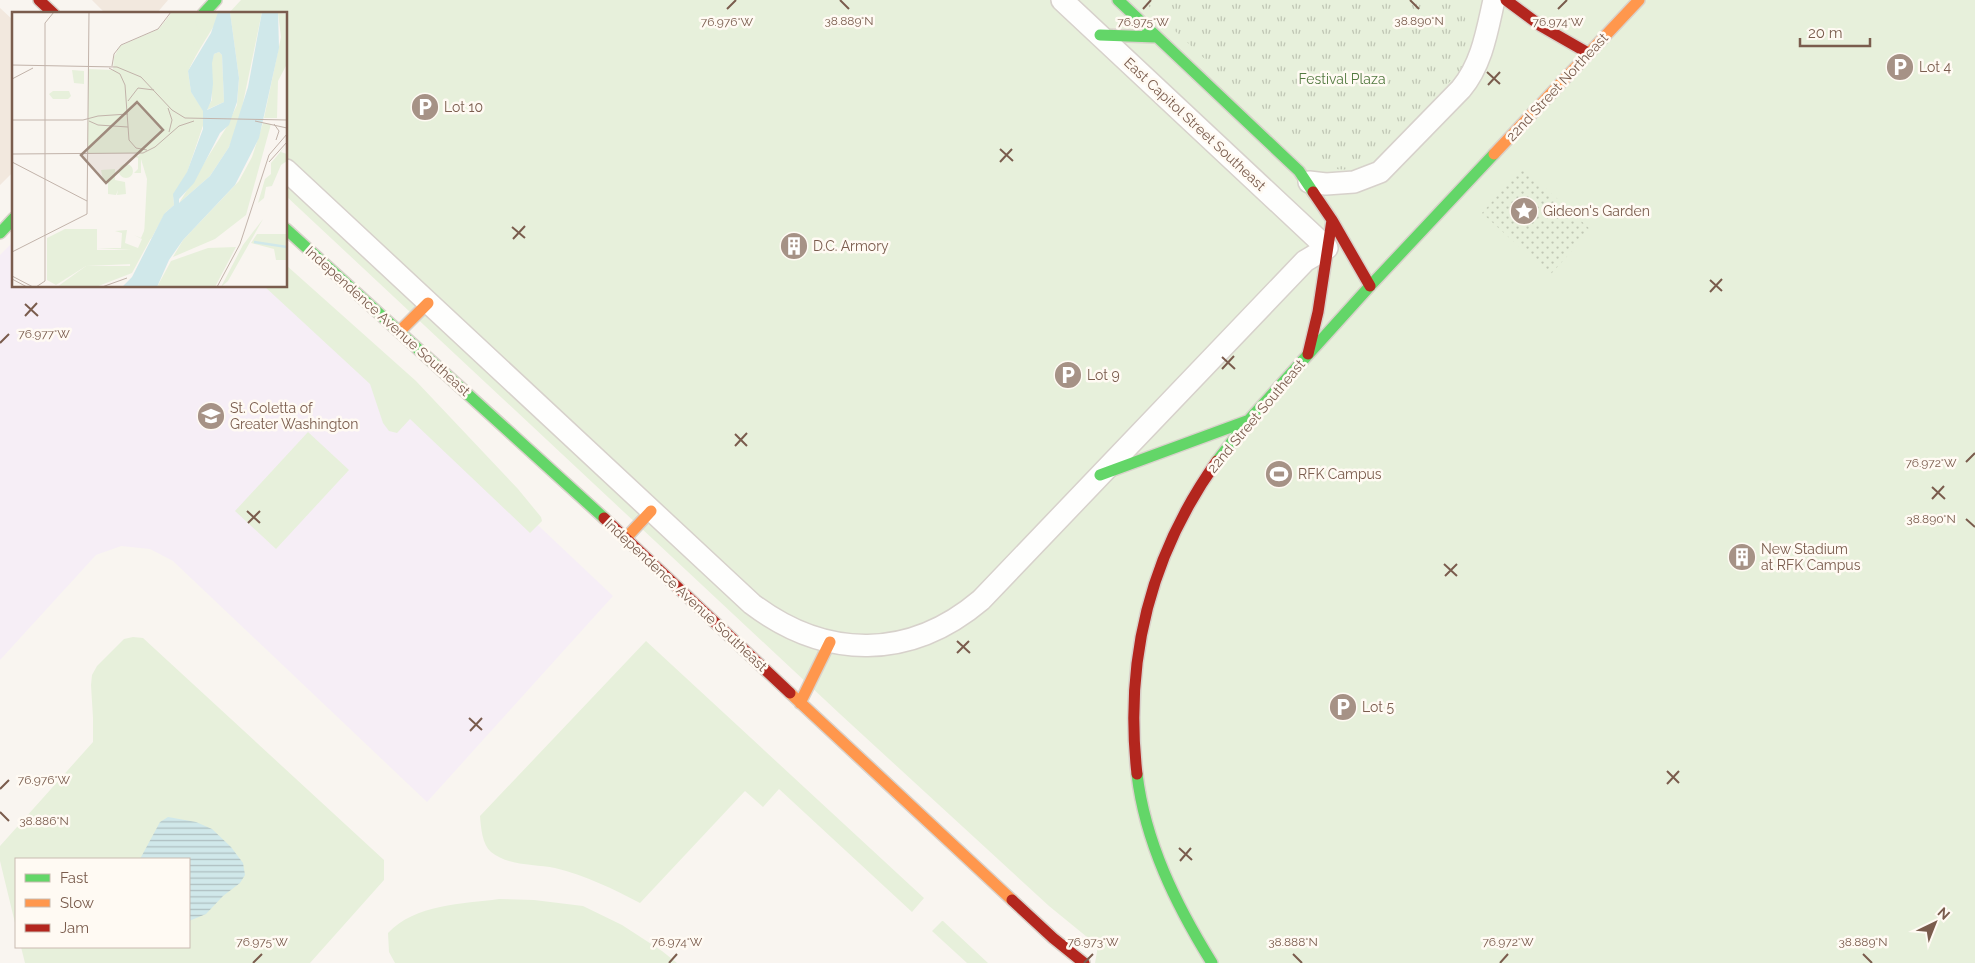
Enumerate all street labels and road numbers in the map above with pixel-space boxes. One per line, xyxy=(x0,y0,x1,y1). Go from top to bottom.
street label: 22nd Street Northeast xyxy=(1503,30,1611,144)
street label: East Capitol Street Southeast xyxy=(1121,54,1269,194)
street label: Independence Avenue Southeast xyxy=(303,243,474,399)
street label: 22nd Street Southeast xyxy=(1204,356,1308,476)
street label: Independence Avenue Southeast xyxy=(602,516,771,675)

